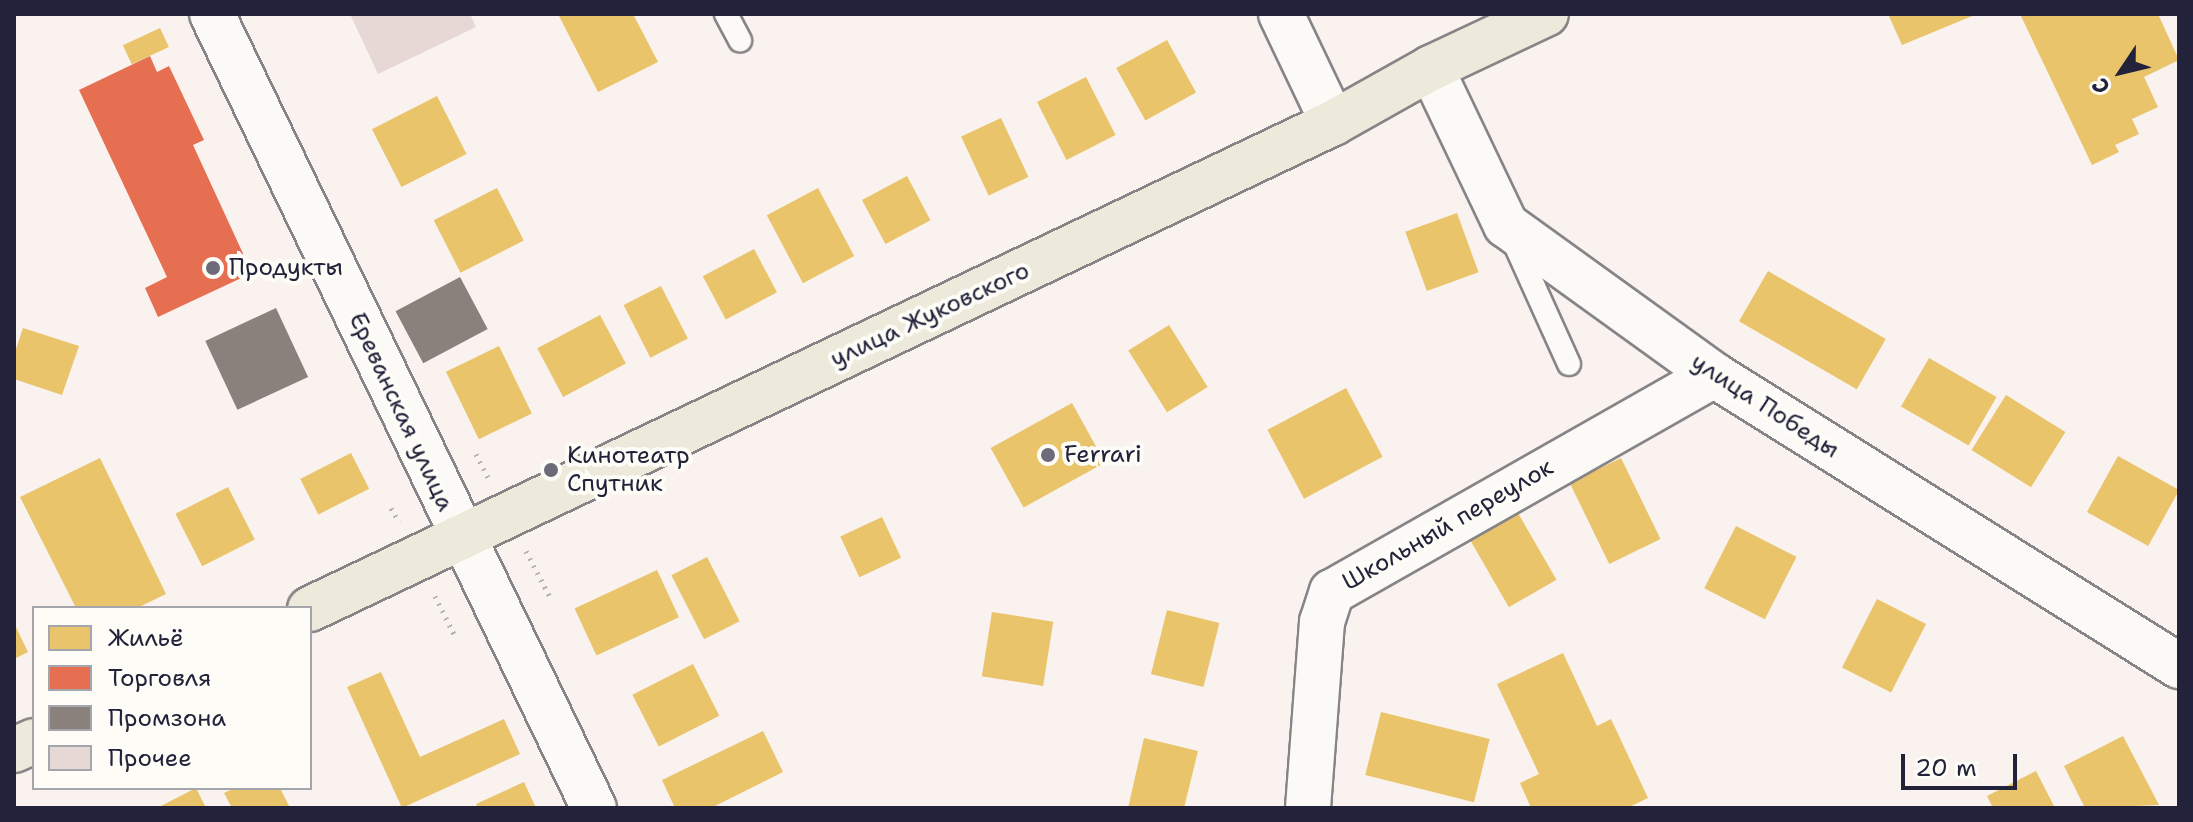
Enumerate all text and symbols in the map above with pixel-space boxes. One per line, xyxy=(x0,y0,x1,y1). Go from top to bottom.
north arrow xyxy=(2081,32,2161,112)
text: С xyxy=(2085,72,2117,100)
place label: Продукты xyxy=(229,254,343,282)
street label: улица Жуковского xyxy=(826,256,1034,374)
marker: Продукты xyxy=(204,259,222,277)
street label: Ереванская улица xyxy=(342,308,460,516)
street label: улица Победы xyxy=(1686,347,1844,465)
place label: Ferrari xyxy=(1064,441,1142,469)
place label: Кинотеатр Спутник xyxy=(567,442,690,498)
marker: Ferrari xyxy=(1039,446,1057,464)
street label: Школьный переулок xyxy=(1338,453,1558,597)
marker: Кинотеатр Спутник xyxy=(542,461,560,479)
legend xyxy=(32,606,312,790)
text: Жильё xyxy=(108,622,184,654)
text: Торговля xyxy=(108,662,211,694)
text: Промзона xyxy=(108,702,226,734)
scale bar xyxy=(1905,738,2021,788)
text: Прочее xyxy=(108,742,192,774)
text: 20 m xyxy=(1915,752,1977,784)

